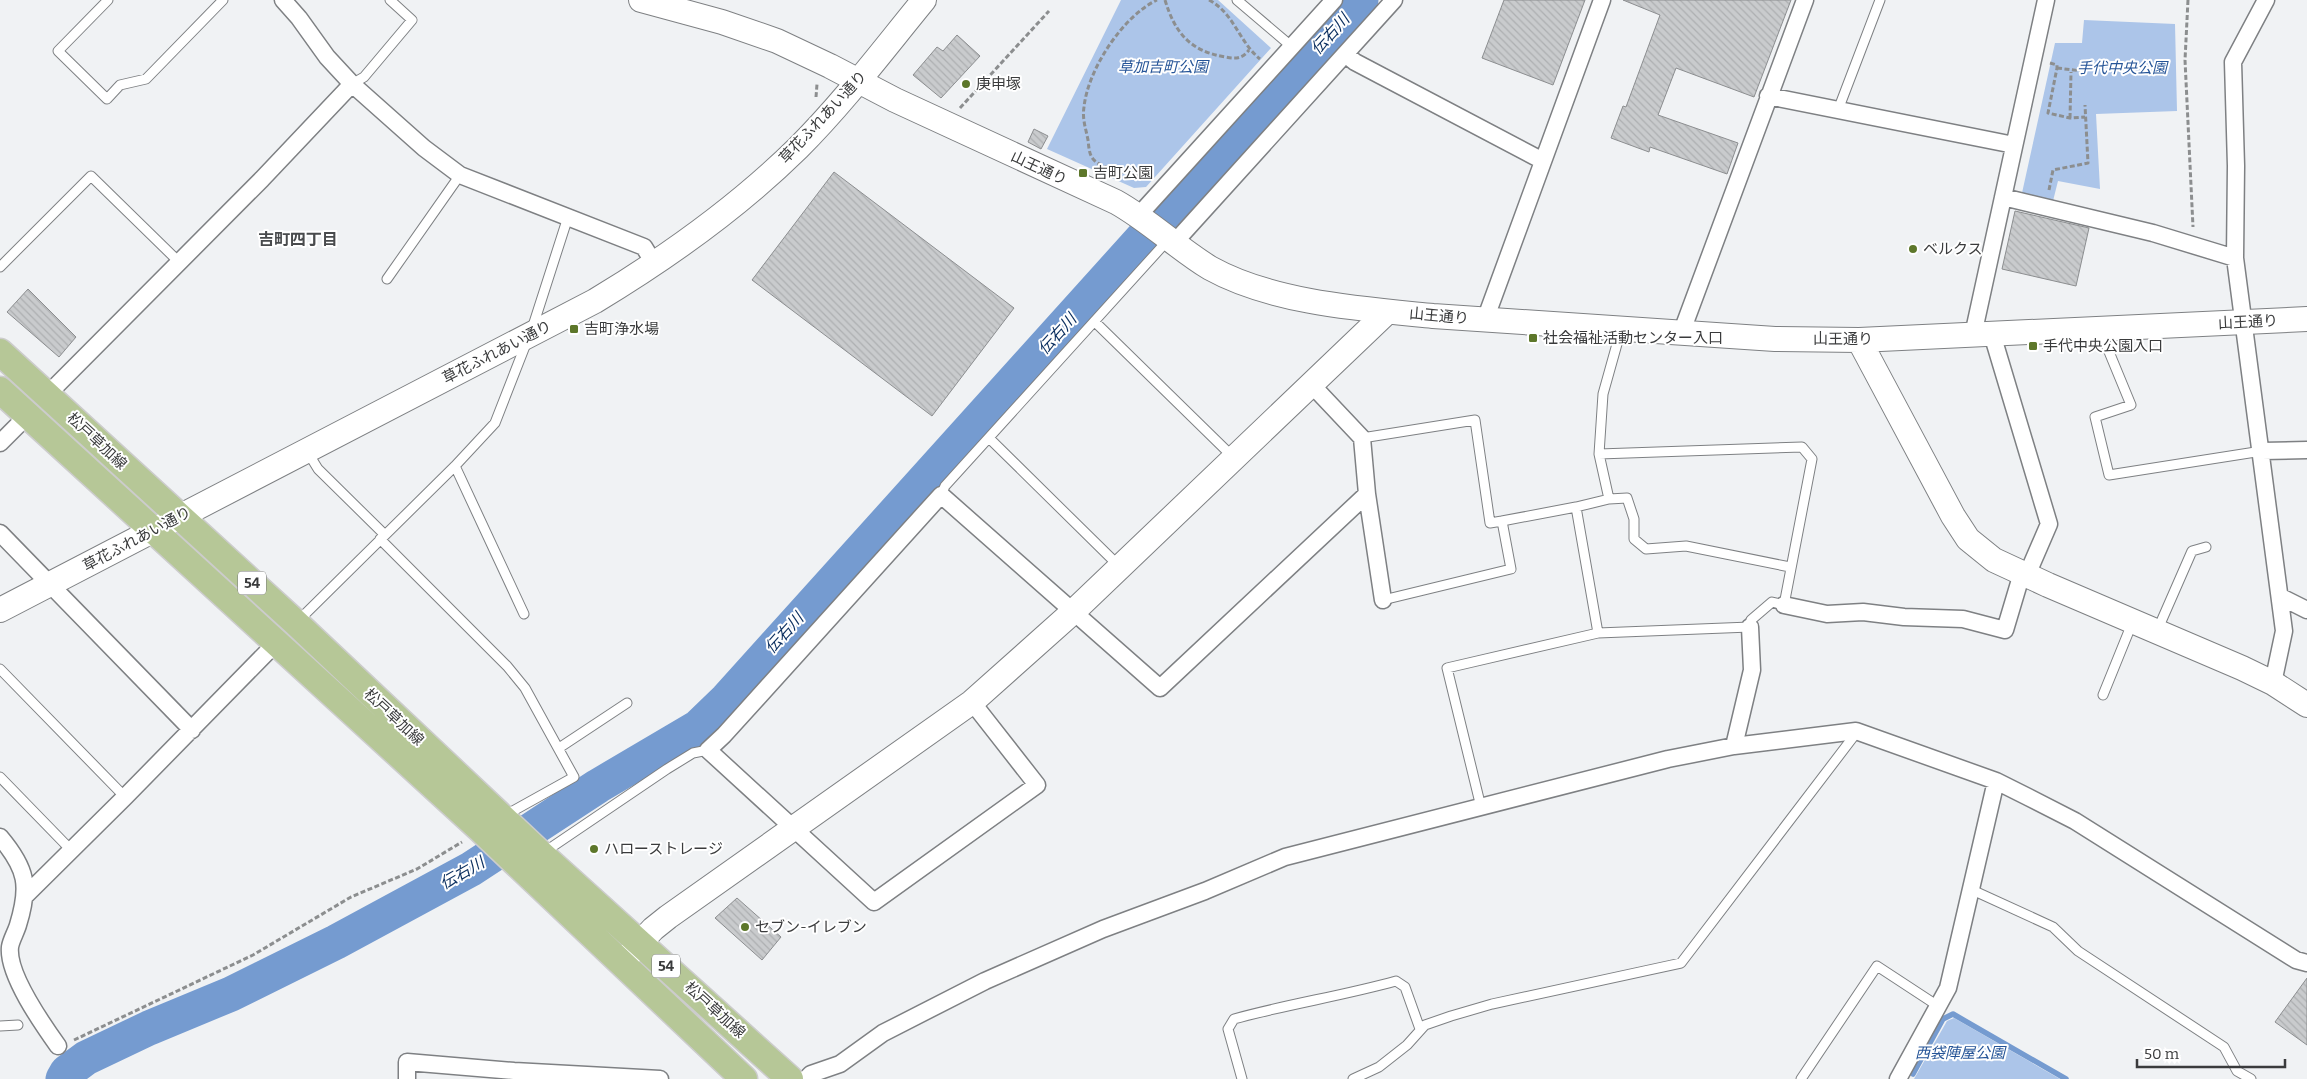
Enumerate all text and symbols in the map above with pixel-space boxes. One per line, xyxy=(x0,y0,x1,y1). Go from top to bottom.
water label: 伝右川 xyxy=(1307,8,1354,58)
park label: 草加吉町公園 xyxy=(1118,58,1210,76)
park label: 手代中央公園 xyxy=(2077,59,2169,77)
street label: 草花ふれあい通り xyxy=(775,67,871,167)
place label: 庚申塚 xyxy=(976,75,1021,93)
marker: 庚申塚 xyxy=(960,78,972,90)
street label: 山王通り xyxy=(1008,147,1070,189)
place label: 吉町公園 xyxy=(1093,164,1153,182)
marker: 吉町公園 xyxy=(1077,167,1089,179)
district label: 吉町四丁目 xyxy=(258,230,338,249)
place label: ベルクス xyxy=(1923,240,1983,258)
marker: ベルクス xyxy=(1907,243,1919,255)
street label: 山王通り xyxy=(1408,304,1470,328)
water label: 伝右川 xyxy=(1034,308,1081,358)
street label: 山王通り xyxy=(2218,311,2278,333)
street label: 草花ふれあい通り xyxy=(439,317,555,387)
place label: 吉町浄水場 xyxy=(584,320,659,338)
marker: 吉町浄水場 xyxy=(568,323,580,335)
place label: 社会福祉活動センター入口 xyxy=(1543,329,1723,347)
street label: 山王通り xyxy=(1813,330,1873,348)
marker: 社会福祉活動センター入口 xyxy=(1527,332,1539,344)
place label: 手代中央公園入口 xyxy=(2043,337,2163,355)
marker: 手代中央公園入口 xyxy=(2027,340,2039,352)
street label: 松戸草加線 xyxy=(63,409,131,473)
street label: 草花ふれあい通り xyxy=(80,503,194,575)
road number: 54 xyxy=(238,572,266,594)
water label: 伝右川 xyxy=(761,607,808,657)
street label: 松戸草加線 xyxy=(360,685,428,749)
place label: ハローストレージ xyxy=(604,840,723,858)
marker: ハローストレージ xyxy=(588,843,600,855)
water label: 伝右川 xyxy=(436,852,489,893)
place label: セブン-イレブン xyxy=(755,918,867,936)
marker: セブン-イレブン xyxy=(739,921,751,933)
road number: 54 xyxy=(652,954,680,978)
street label: 松戸草加線 xyxy=(681,978,749,1042)
scale bar xyxy=(2137,1036,2284,1068)
park label: 西袋陣屋公園 xyxy=(1915,1044,2007,1062)
text: 50 m xyxy=(2144,1045,2180,1063)

